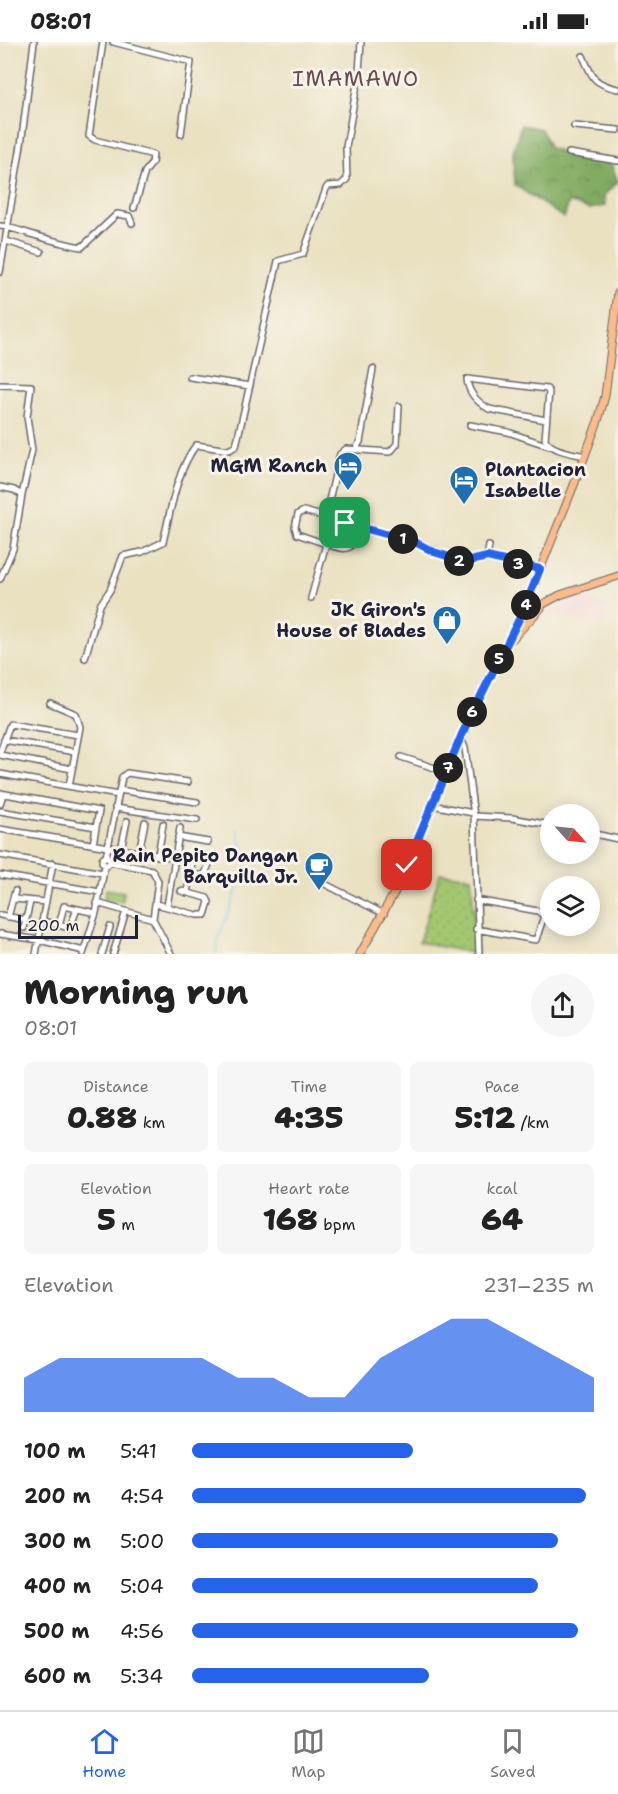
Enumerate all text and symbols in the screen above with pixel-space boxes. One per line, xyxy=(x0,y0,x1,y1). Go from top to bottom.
text: 08:01 xyxy=(30,7,92,36)
district label: IMAMAWO xyxy=(292,65,420,93)
hotel icon: MGM Ranch xyxy=(332,450,364,492)
place label: MGM Ranch xyxy=(211,454,327,478)
place label: Plantacion Isabelle xyxy=(485,458,586,503)
hotel icon: Plantacion Isabelle xyxy=(448,464,480,506)
pin xyxy=(319,497,370,548)
icon: arrive xyxy=(328,506,361,539)
pin: 1 xyxy=(388,524,418,554)
text: 1 xyxy=(399,528,407,549)
pin: 2 xyxy=(444,546,474,576)
pin: 3 xyxy=(503,549,533,579)
text: 2 xyxy=(453,550,465,571)
text: 3 xyxy=(512,553,524,574)
pin: 4 xyxy=(511,590,541,620)
text: 4 xyxy=(520,594,532,615)
place label: JK Giron's House of Blades xyxy=(276,598,426,643)
shop icon: JK Giron's House of Blades xyxy=(431,604,463,646)
pin: 5 xyxy=(484,644,514,674)
text: 5 xyxy=(494,648,504,669)
pin: 6 xyxy=(457,697,487,727)
text: 6 xyxy=(466,701,478,722)
pin: 7 xyxy=(433,753,463,783)
text: 7 xyxy=(442,757,454,778)
north arrow xyxy=(540,804,600,864)
map controls xyxy=(540,804,600,936)
pin xyxy=(381,839,432,890)
place label: Rain Pepito Dangan Barquilla Jr. xyxy=(112,844,298,889)
icon: check xyxy=(390,848,423,881)
cafe icon: Rain Pepito Dangan Barquilla Jr. xyxy=(303,850,335,892)
button: layers xyxy=(540,876,600,936)
scale bar xyxy=(18,912,138,940)
text: 200 m xyxy=(27,915,79,936)
text: Morning run xyxy=(24,970,248,1015)
button: share xyxy=(531,974,594,1037)
text: 08:01 xyxy=(24,1015,77,1041)
text: Distance xyxy=(83,1076,149,1097)
text: Time xyxy=(291,1076,327,1097)
text: Pace xyxy=(484,1076,520,1097)
text: 0.88 xyxy=(67,1097,137,1138)
text: 4:35 xyxy=(274,1097,344,1138)
text: 5:12 xyxy=(455,1097,515,1138)
text: km xyxy=(137,1112,165,1133)
text: /km xyxy=(515,1112,549,1133)
text: Elevation xyxy=(80,1178,152,1199)
text: Heart rate xyxy=(268,1178,350,1199)
text: kcal xyxy=(486,1178,518,1199)
text: 5 xyxy=(97,1199,116,1240)
text: 168 xyxy=(262,1199,318,1240)
text: 64 xyxy=(481,1199,523,1240)
text: m xyxy=(116,1214,135,1235)
text: bpm xyxy=(318,1214,356,1235)
text: Elevation xyxy=(24,1272,114,1298)
text: 231–235 m xyxy=(483,1272,594,1298)
text: 100 m xyxy=(24,1438,86,1464)
text: 5:41 xyxy=(120,1438,157,1464)
text: 200 m xyxy=(24,1483,91,1509)
text: 4:54 xyxy=(120,1483,164,1509)
text: 300 m xyxy=(24,1528,91,1554)
text: 5:00 xyxy=(120,1528,164,1554)
text: 400 m xyxy=(24,1573,91,1599)
text: 5:04 xyxy=(120,1573,164,1599)
text: 500 m xyxy=(24,1618,90,1644)
text: 4:56 xyxy=(120,1618,164,1644)
text: 600 m xyxy=(24,1663,91,1689)
text: 5:34 xyxy=(120,1663,163,1689)
tab: Home xyxy=(82,1725,126,1782)
tab: Map xyxy=(291,1725,325,1782)
tab: Saved xyxy=(490,1725,536,1782)

